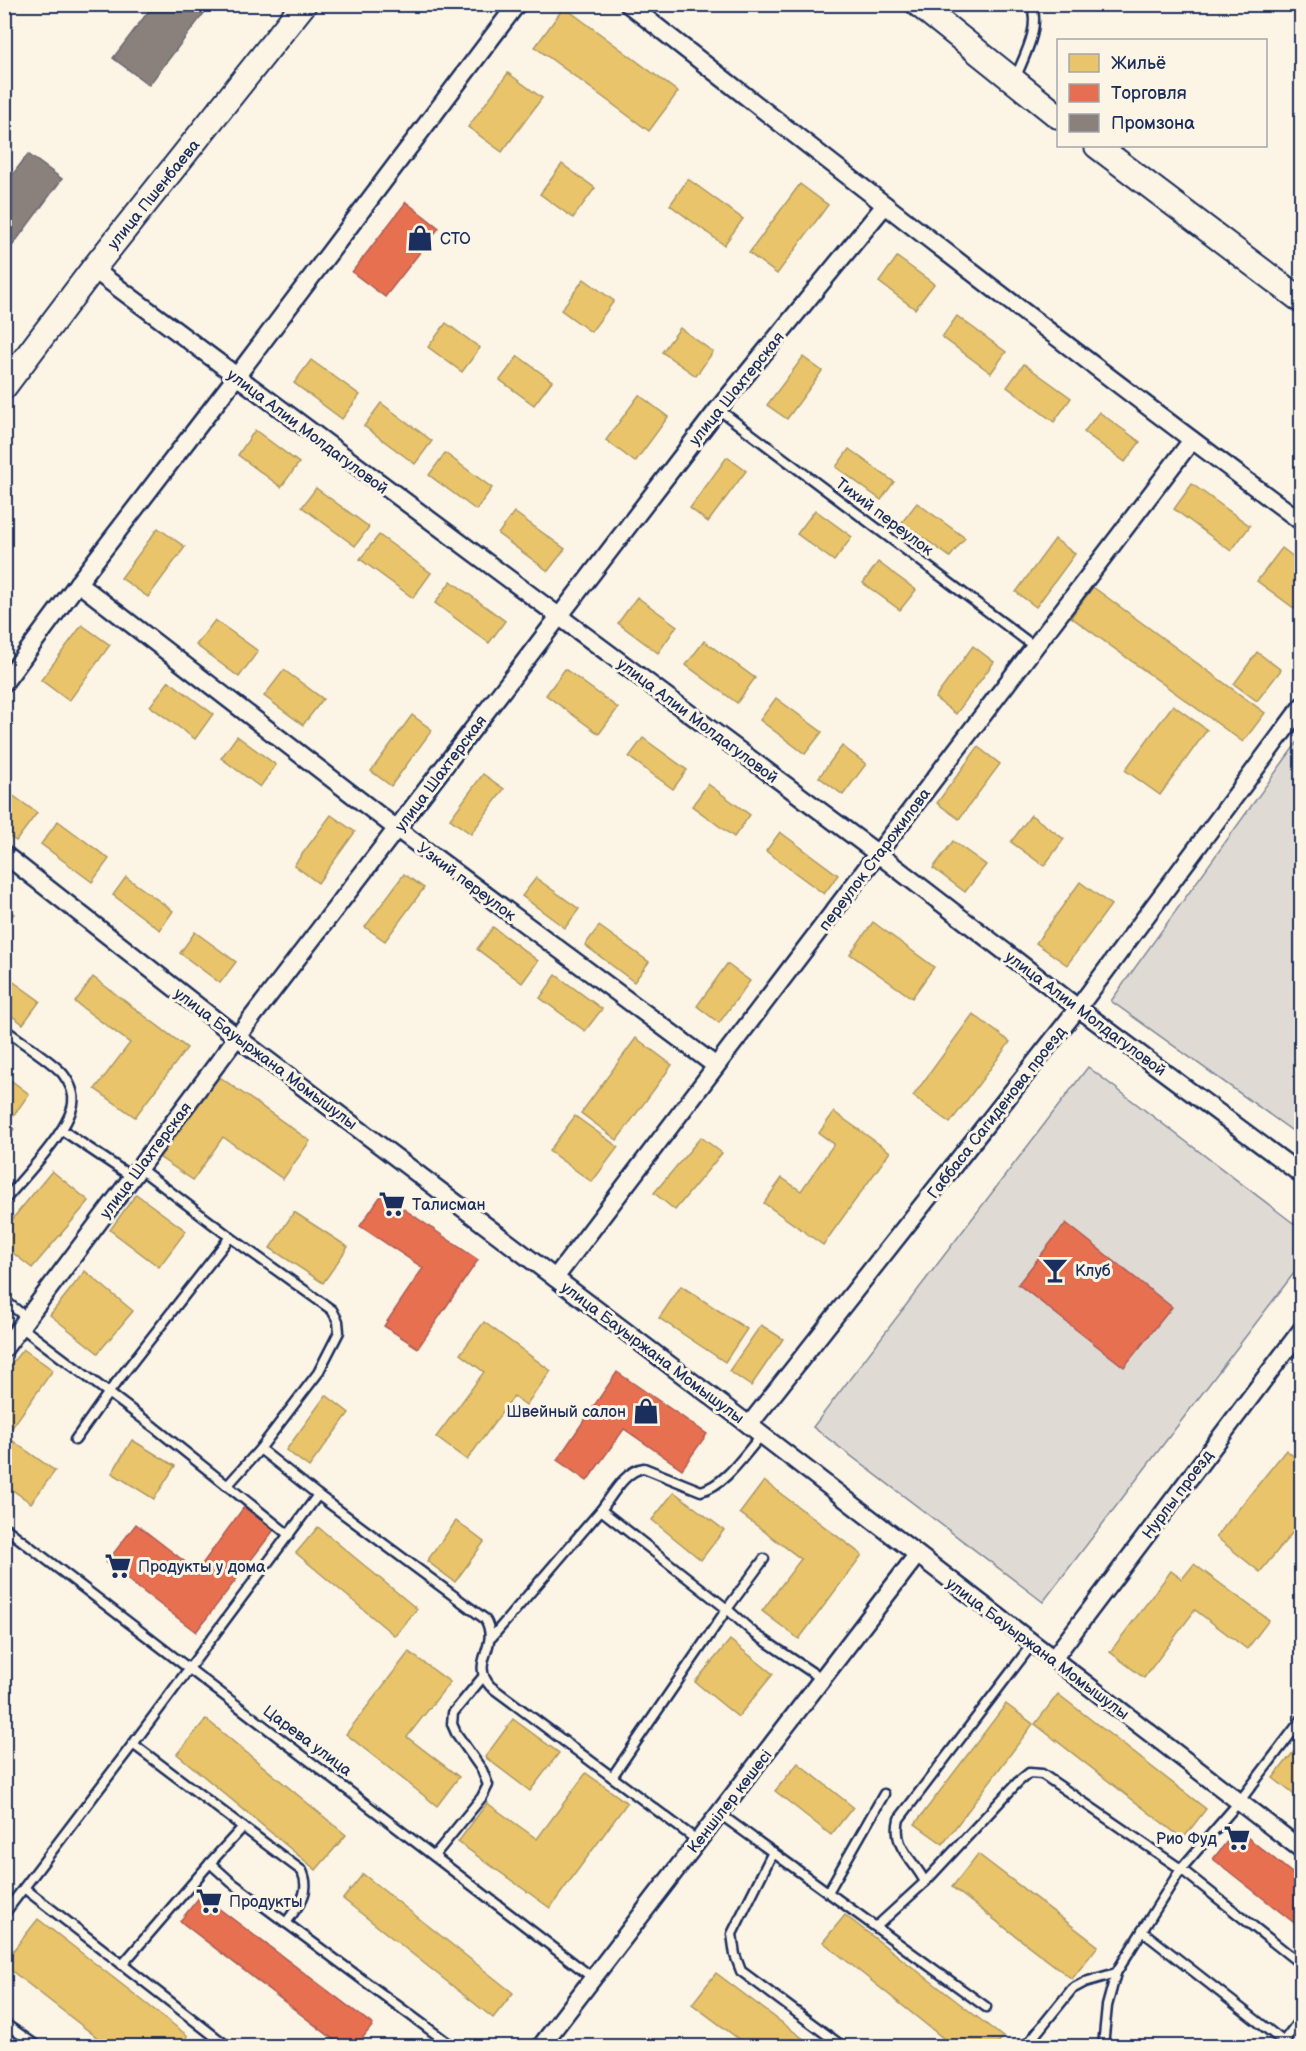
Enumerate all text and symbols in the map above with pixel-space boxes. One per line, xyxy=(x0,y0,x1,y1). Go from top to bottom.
legend xyxy=(1057,39,1267,147)
text: Жильё xyxy=(1111,53,1166,74)
text: Торговля xyxy=(1111,83,1187,104)
text: Промзона xyxy=(1111,113,1195,134)
street label: улица Пшенбаева xyxy=(104,136,205,254)
shop icon: СТО xyxy=(405,223,435,253)
place label: СТО xyxy=(440,230,471,249)
street label: улица Шахтерская xyxy=(686,328,789,450)
street label: улица Алии Молдагуловой xyxy=(223,366,391,499)
street label: Тихий переулок xyxy=(832,474,937,560)
street label: улица Алии Молдагуловой xyxy=(613,655,781,788)
street label: улица Шахтерская xyxy=(391,712,491,836)
street label: переулок Старожилова xyxy=(815,784,935,935)
street label: Узкий переулок xyxy=(413,839,520,926)
street label: улица Алии Молдагуловой xyxy=(1001,948,1169,1081)
street label: улица Бауыржана Момышулы xyxy=(170,984,360,1134)
street label: Габбаса Сагиденова проезд xyxy=(924,1023,1071,1203)
street label: улица Шахтерская xyxy=(96,1099,196,1223)
supermarket icon: Талисман xyxy=(377,1189,407,1219)
place label: Талисман xyxy=(412,1196,486,1215)
bar icon: Клуб xyxy=(1040,1255,1070,1285)
place label: Клуб xyxy=(1075,1262,1111,1281)
street label: улица Бауыржана Момышулы xyxy=(557,1278,747,1428)
shop icon: Швейный салон xyxy=(631,1396,661,1426)
place label: Швейный салон xyxy=(506,1403,626,1422)
street label: Нурлы проезд xyxy=(1139,1447,1218,1543)
supermarket icon: Продукты у дома xyxy=(103,1551,133,1581)
place label: Продукты у дома xyxy=(138,1558,266,1577)
street label: улица Бауыржана Момышулы xyxy=(942,1574,1132,1724)
street label: Царева улица xyxy=(259,1702,356,1781)
street label: Кеншілер көшесі xyxy=(684,1746,776,1857)
supermarket icon: Рио Фуд xyxy=(1222,1823,1252,1853)
place label: Рио Фуд xyxy=(1156,1830,1217,1849)
supermarket icon: Продукты xyxy=(194,1886,224,1916)
place label: Продукты xyxy=(229,1893,302,1912)

